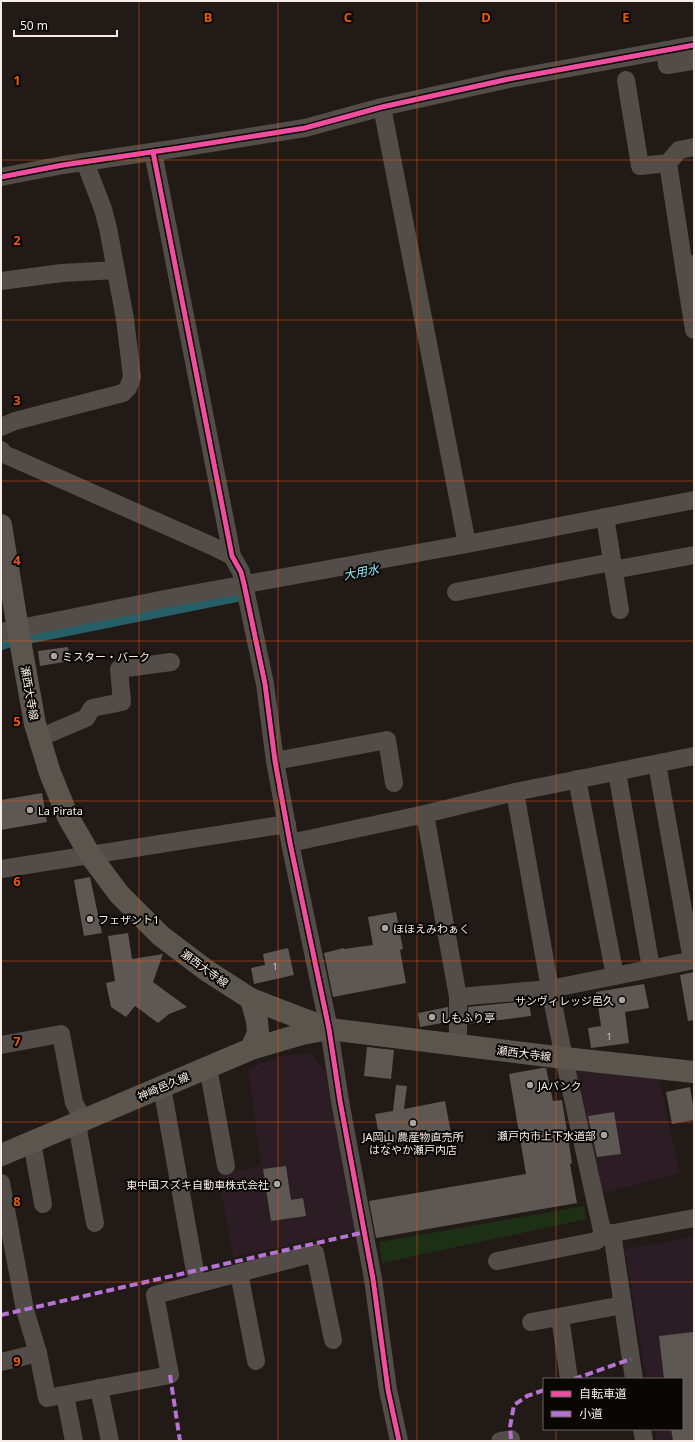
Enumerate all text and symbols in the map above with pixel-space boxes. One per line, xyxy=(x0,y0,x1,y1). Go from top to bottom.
text: B xyxy=(204,8,212,26)
text: C xyxy=(344,8,352,26)
text: D xyxy=(481,8,491,26)
text: E xyxy=(622,8,630,26)
scale bar xyxy=(14,12,117,38)
text: 50 m xyxy=(20,17,48,34)
text: 1 xyxy=(13,71,21,89)
text: 2 xyxy=(13,231,21,249)
text: 3 xyxy=(13,391,21,409)
text: 4 xyxy=(13,551,21,569)
water label: 大用水 xyxy=(342,560,382,584)
place label: ミスター・バーク xyxy=(62,649,150,664)
marker: ミスター・バーク xyxy=(49,651,59,661)
street label: 瀬西大寺線 xyxy=(18,665,42,721)
text: 5 xyxy=(13,712,21,730)
place label: La Pirata xyxy=(38,803,83,818)
marker: La Pirata xyxy=(25,805,35,815)
text: 6 xyxy=(13,872,21,890)
place label: フェザント1 xyxy=(98,912,159,927)
marker: フェザント1 xyxy=(85,914,95,924)
place label: ほほえみわぁく xyxy=(393,921,470,936)
marker: ほほえみわぁく xyxy=(380,923,390,933)
street label: 瀬西大寺線 xyxy=(178,946,232,990)
house number: 1 xyxy=(272,960,278,973)
place label: サンヴィレッジ邑久 xyxy=(515,993,614,1008)
marker: サンヴィレッジ邑久 xyxy=(617,995,627,1005)
place label: しもふり亭 xyxy=(440,1010,495,1025)
marker: しもふり亭 xyxy=(427,1012,437,1022)
house number: 1 xyxy=(606,1030,612,1043)
text: 7 xyxy=(13,1032,21,1050)
street label: 瀬西大寺線 xyxy=(496,1042,552,1064)
street label: 神崎邑久線 xyxy=(135,1068,191,1104)
place label: JAバンク xyxy=(537,1078,582,1093)
marker: JAバンク xyxy=(525,1080,535,1090)
marker: JA岡山 農産物直売所 はなやか瀬戸内店 xyxy=(408,1118,418,1128)
place label: 瀬戸内市上下水道部 xyxy=(497,1128,596,1143)
place label: JA岡山 農産物直売所 はなやか瀬戸内店 xyxy=(362,1129,464,1157)
marker: 瀬戸内市上下水道部 xyxy=(599,1130,609,1140)
place label: 東中国スズキ自動車株式会社 xyxy=(126,1177,269,1192)
marker: 東中国スズキ自動車株式会社 xyxy=(272,1179,282,1189)
text: 8 xyxy=(13,1192,21,1210)
text: 9 xyxy=(13,1352,21,1370)
legend xyxy=(543,1378,683,1430)
text: 自転車道 xyxy=(579,1385,627,1402)
text: 小道 xyxy=(579,1405,603,1422)

